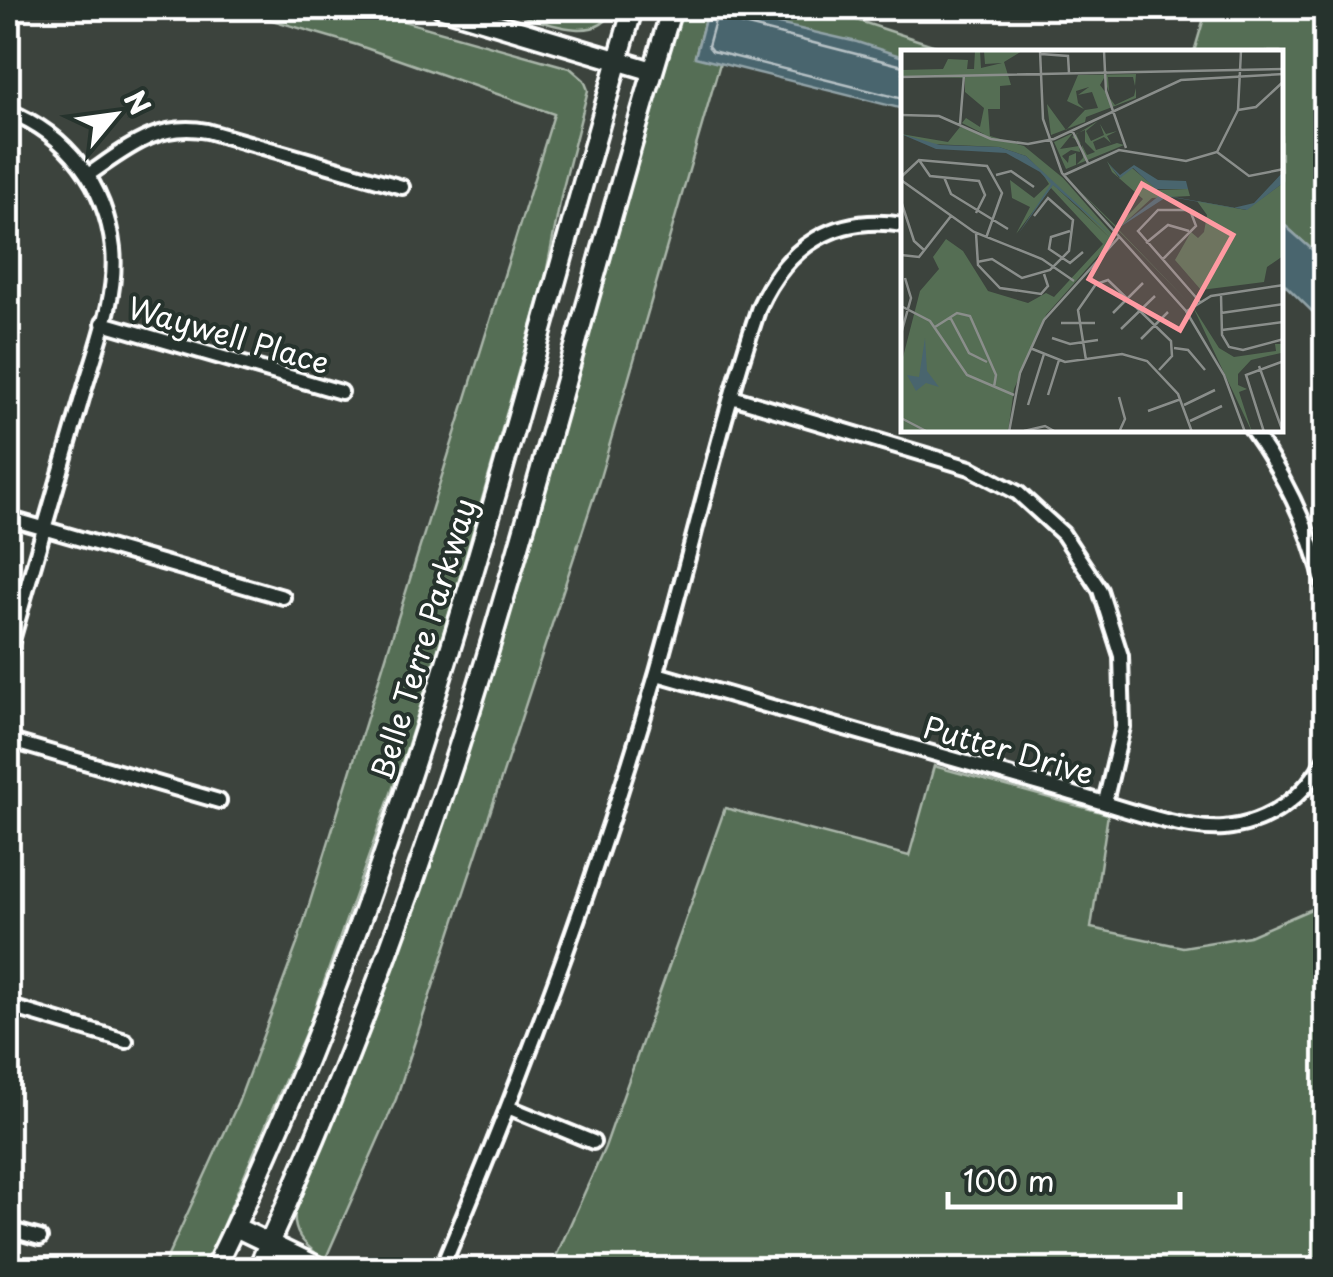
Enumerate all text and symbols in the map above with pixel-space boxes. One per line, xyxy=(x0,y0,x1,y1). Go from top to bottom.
inset map xyxy=(901,50,1283,432)
north arrow xyxy=(65,65,165,165)
text: N xyxy=(114,82,162,122)
street label: Waywell Place xyxy=(123,284,335,384)
street label: Belle Terre Parkway xyxy=(358,492,486,786)
street label: Putter Drive xyxy=(918,703,1100,795)
scale bar xyxy=(948,1147,1180,1209)
text: 100 m xyxy=(963,1157,1055,1202)

